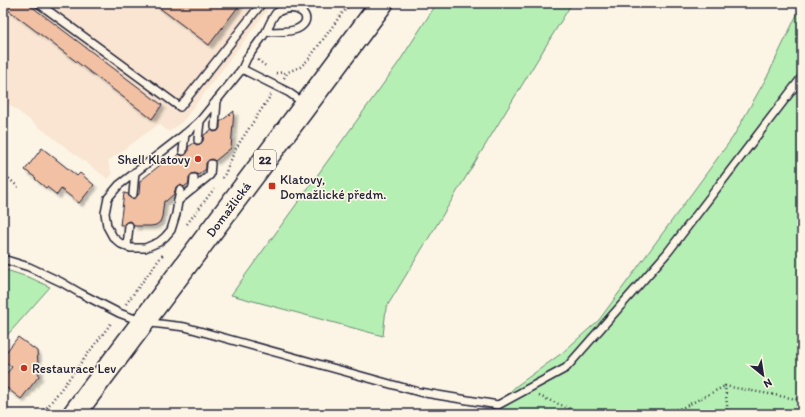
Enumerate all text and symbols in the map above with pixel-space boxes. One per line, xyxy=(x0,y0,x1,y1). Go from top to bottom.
road number: 22 xyxy=(254,150,276,170)
place label: Shell Klatovy xyxy=(117,152,190,167)
marker: Shell Klatovy xyxy=(193,154,203,164)
place label: Klatovy, Domažlické předm. xyxy=(280,172,387,202)
street label: Domažlická xyxy=(203,179,254,240)
marker: Klatovy, Domažlické předm. xyxy=(267,181,277,191)
north arrow xyxy=(743,355,783,395)
place label: Restaurace Lev xyxy=(32,361,116,376)
marker: Restaurace Lev xyxy=(19,363,29,373)
text: N xyxy=(761,376,774,391)

